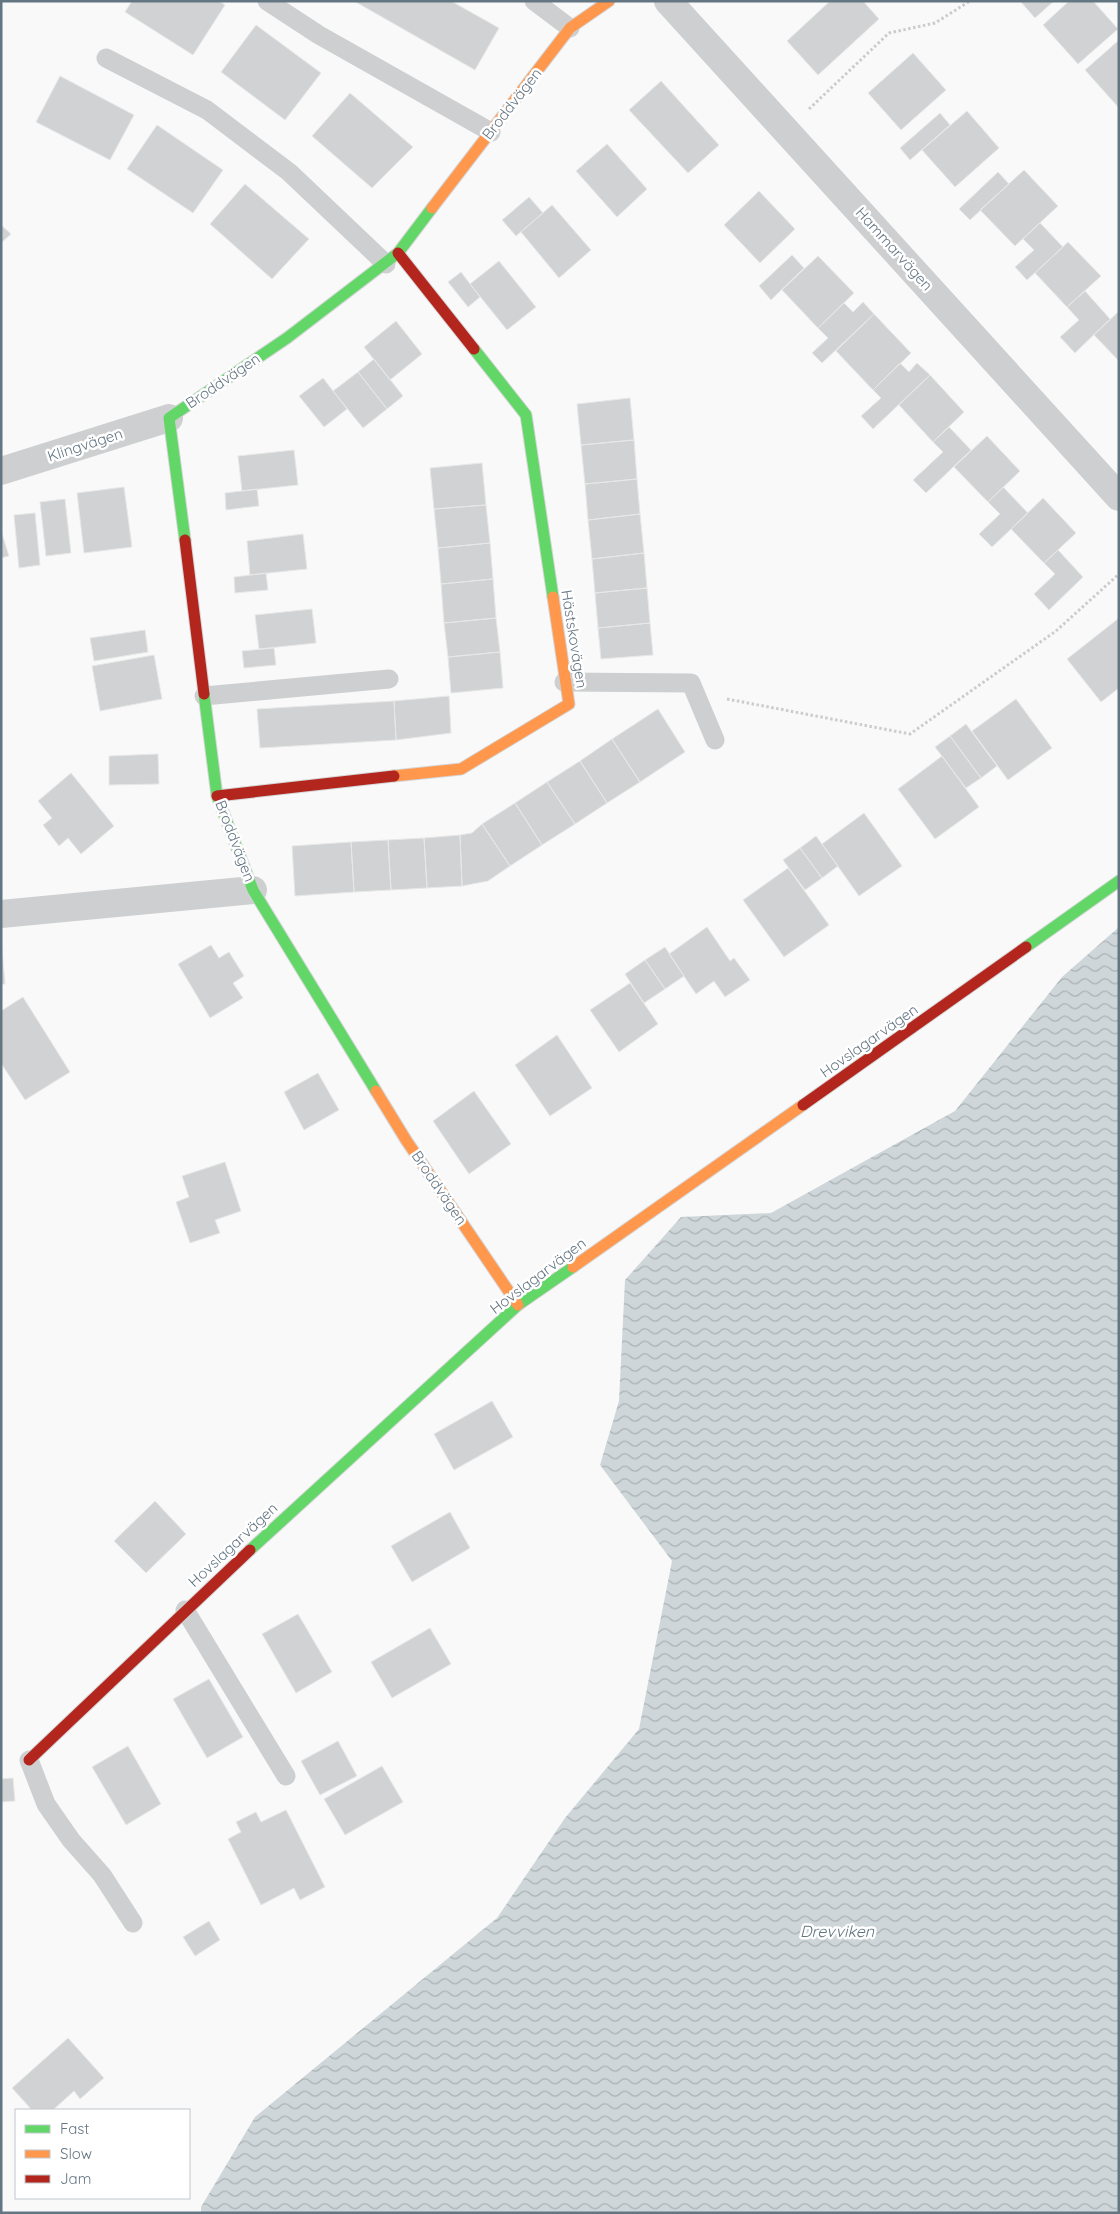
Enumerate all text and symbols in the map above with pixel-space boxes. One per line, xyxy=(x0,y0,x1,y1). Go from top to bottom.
street label: Broddvägen xyxy=(478,64,545,143)
street label: Hammarvägen xyxy=(852,203,937,294)
street label: Broddvägen xyxy=(182,349,264,412)
street label: Klingvägen xyxy=(45,423,125,466)
street label: Hästskovägen xyxy=(557,588,592,689)
street label: Broddvägen xyxy=(211,797,260,884)
street label: Hovslagarvägen xyxy=(816,1000,921,1081)
street label: Broddvägen xyxy=(408,1147,471,1229)
street label: Hovslagarvägen xyxy=(486,1233,589,1318)
street label: Hovslagarvägen xyxy=(184,1498,281,1591)
water label: Drevviken xyxy=(800,1921,875,1941)
legend xyxy=(15,2109,190,2199)
text: Fast xyxy=(60,2119,89,2138)
text: Slow xyxy=(60,2144,92,2163)
text: Jam xyxy=(60,2169,91,2188)

